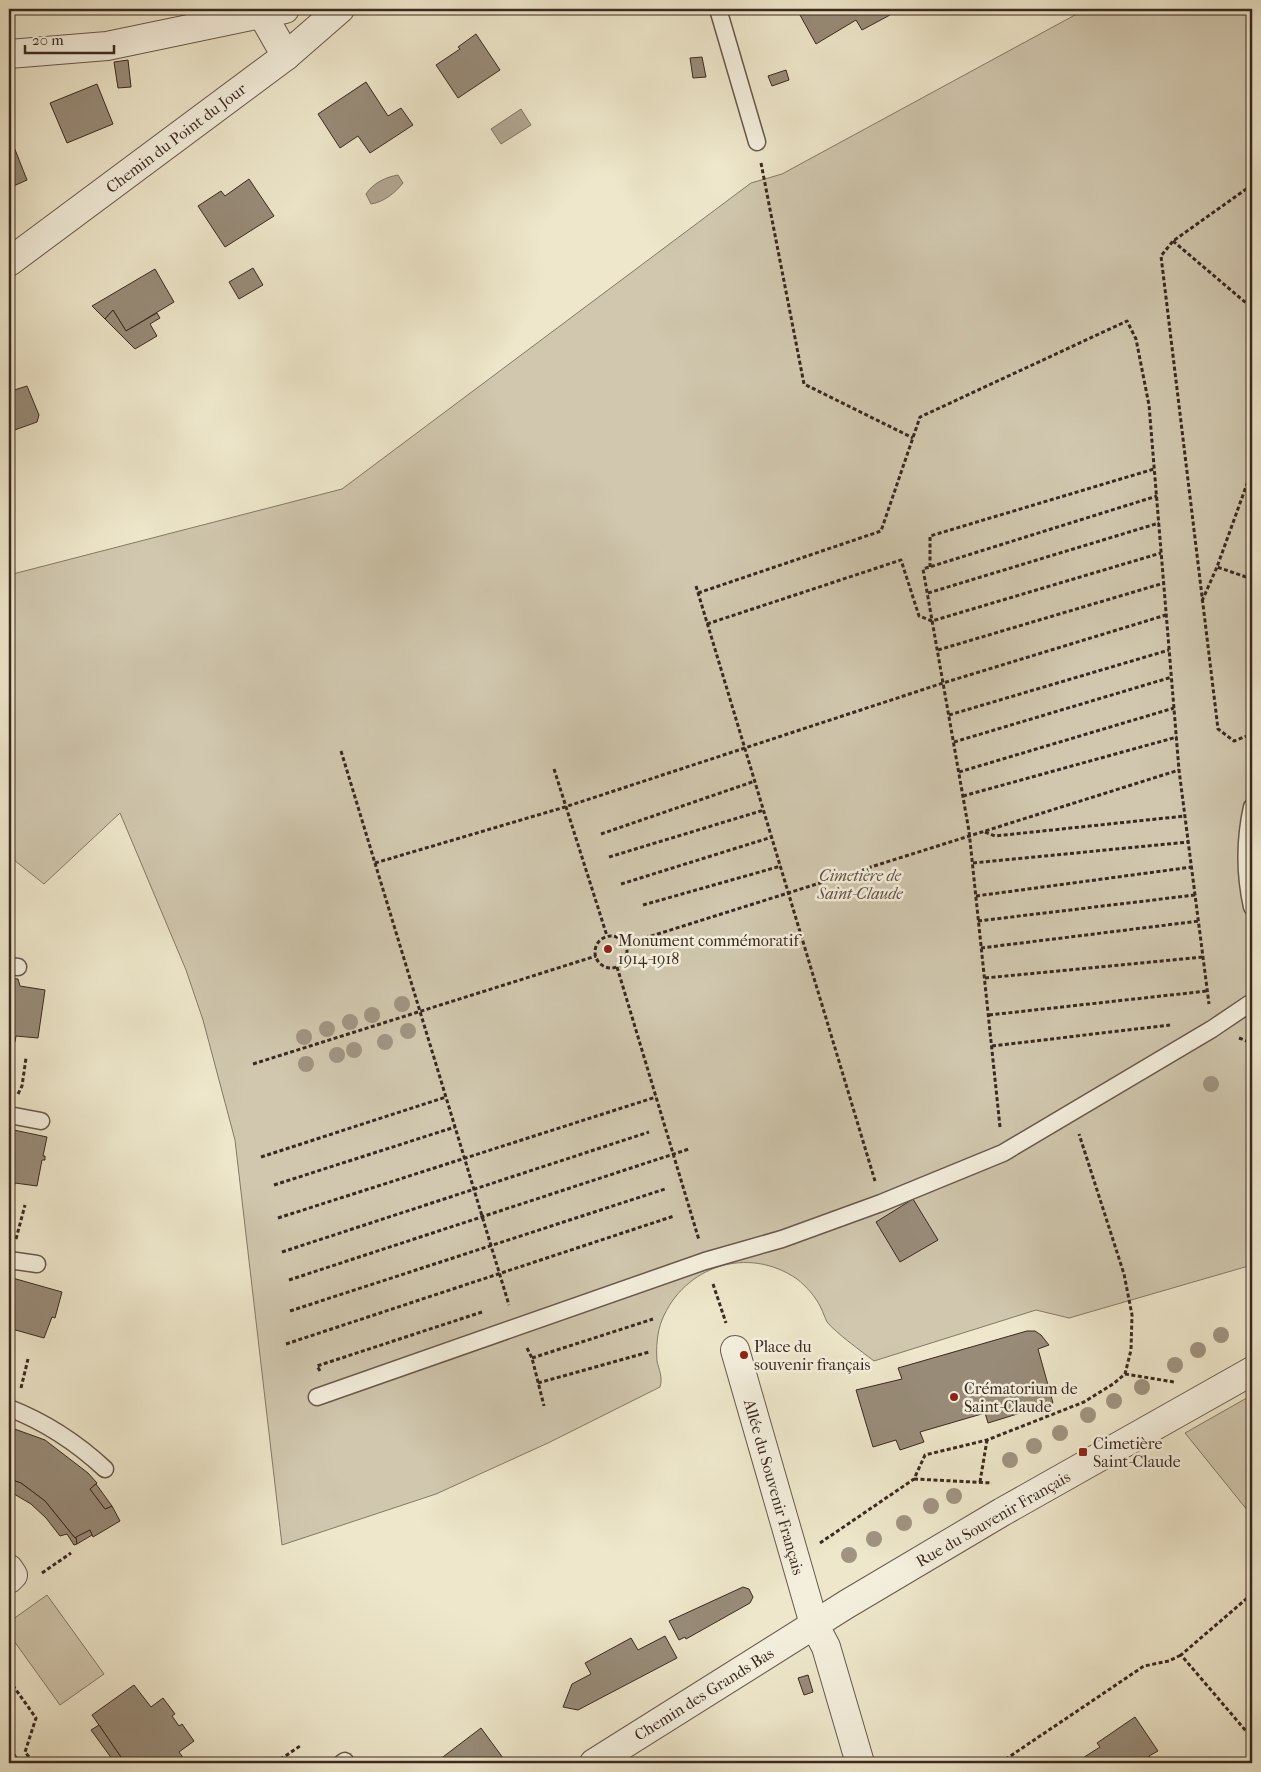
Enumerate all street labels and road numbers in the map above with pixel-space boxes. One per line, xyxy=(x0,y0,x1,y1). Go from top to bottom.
street label: Chemin du Point du Jour xyxy=(102,79,250,197)
street label: Allée du Souvenir Français xyxy=(740,1396,808,1577)
street label: Rue du Souvenir Français xyxy=(912,1467,1074,1571)
street label: Chemin des Grands Bas xyxy=(631,1643,777,1745)

